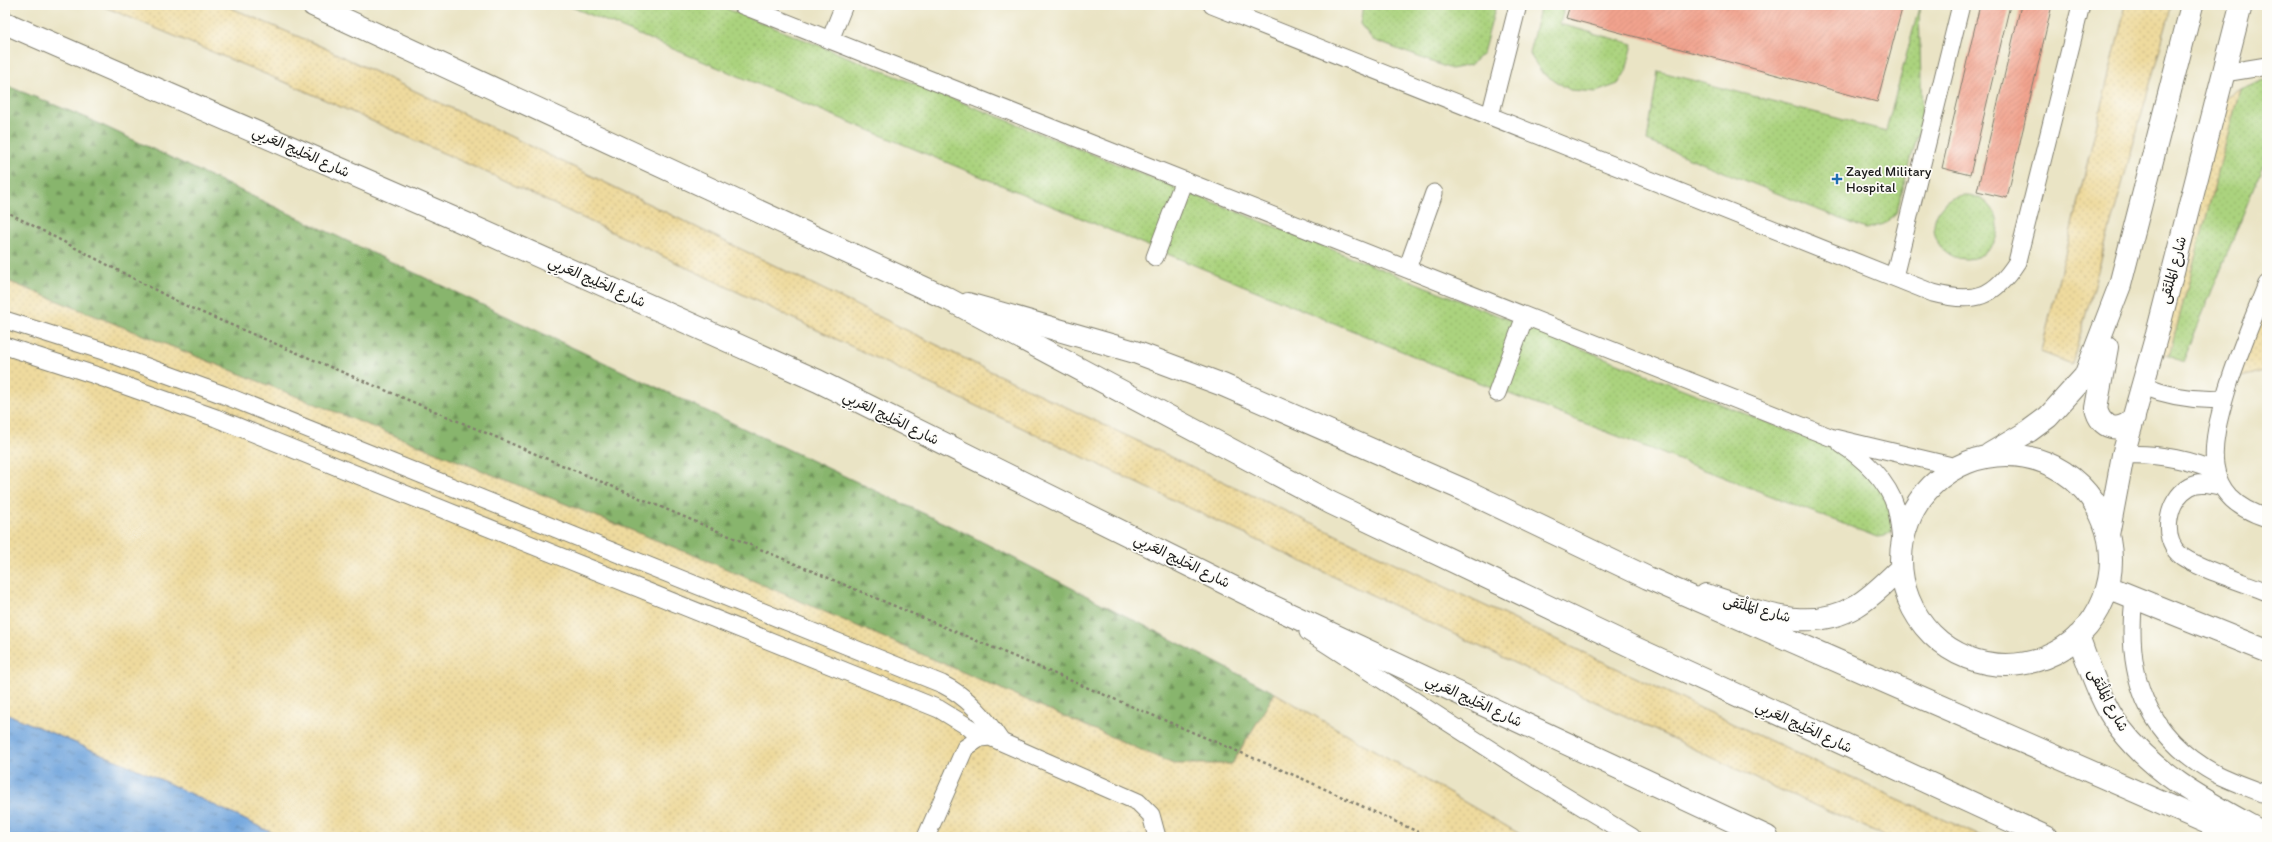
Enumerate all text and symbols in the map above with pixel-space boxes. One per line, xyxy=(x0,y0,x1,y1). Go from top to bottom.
street label: شارع الخَلِيج العَربِي xyxy=(248,122,352,185)
place label: Zayed Military Hospital xyxy=(1846,163,1932,196)
marker: Zayed Military Hospital xyxy=(1831,173,1843,185)
street label: شارع المُلتَقى xyxy=(2156,234,2191,306)
street label: شارع الخَلِيج العَربِي xyxy=(544,252,648,315)
street label: شارع الخَلِيج العَربِي xyxy=(839,387,942,452)
street label: شارع الخَلِيج العَربِي xyxy=(1130,530,1233,595)
street label: شارع المُلْتَقى xyxy=(1721,590,1793,627)
street label: شارع المُلْتَقى xyxy=(2083,665,2134,735)
street label: شارع الخَلِيج العَربِي xyxy=(1421,671,1525,734)
street label: شارع الخَلِيج العَربِي xyxy=(1751,697,1855,760)

